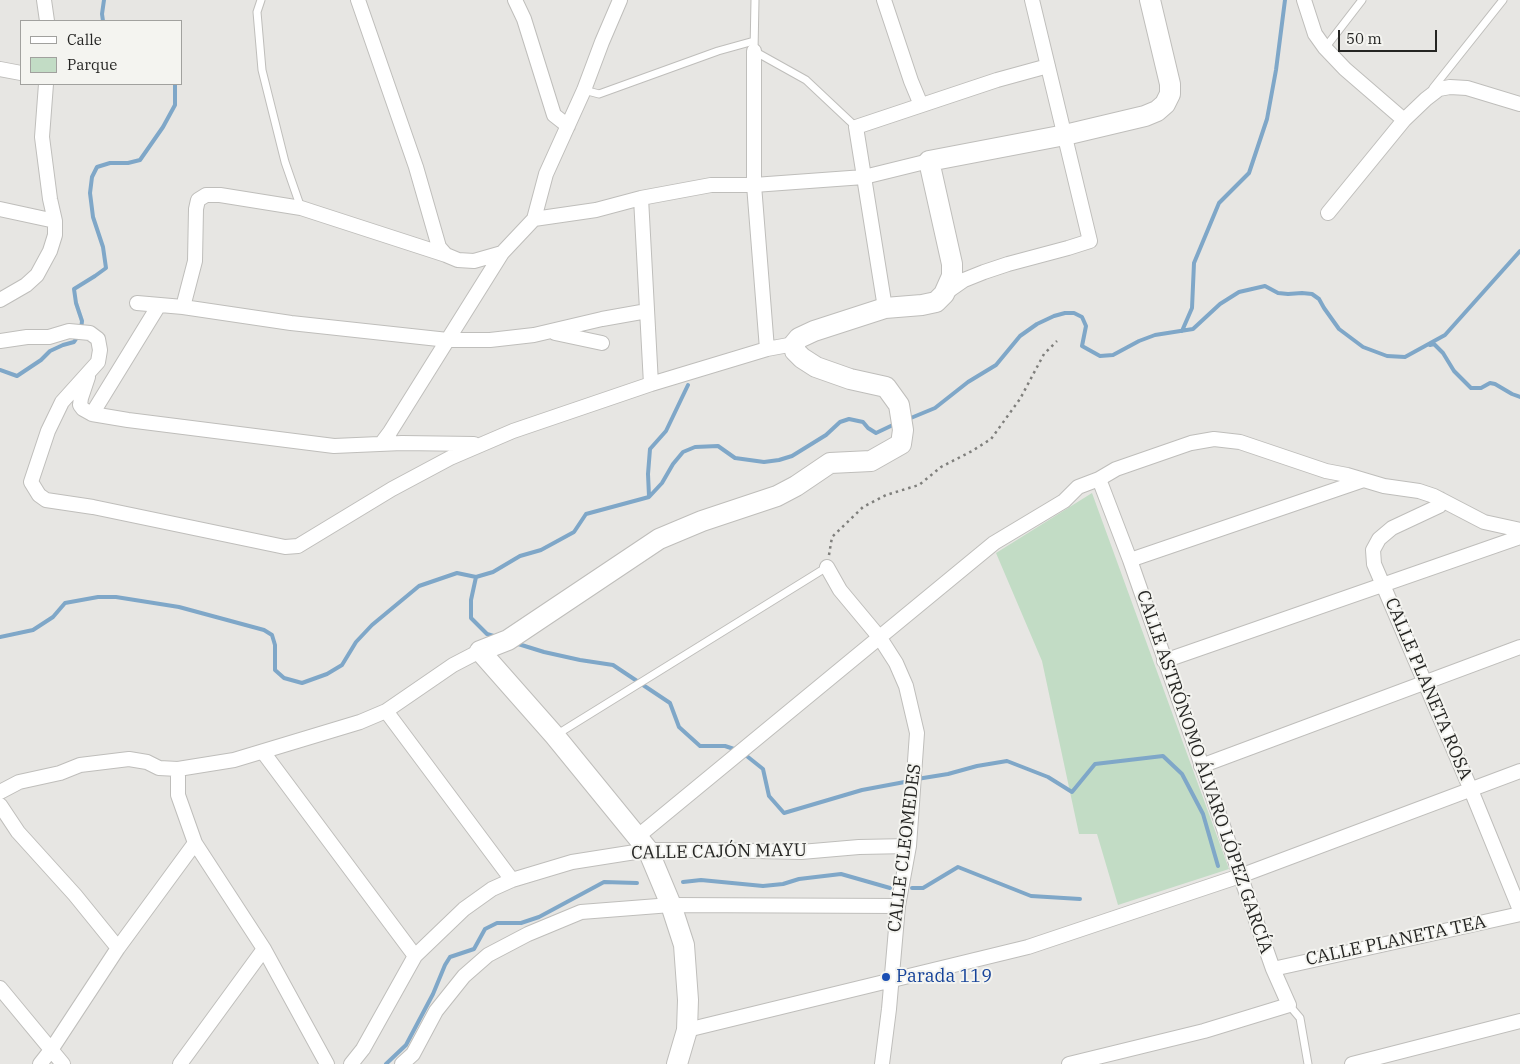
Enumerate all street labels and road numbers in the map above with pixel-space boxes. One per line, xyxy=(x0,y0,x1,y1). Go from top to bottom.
street label: CALLE ASTRÓNOMO ÁLVARO LÓPEZ GARCÍA xyxy=(1131,587,1277,957)
street label: CALLE PLANETA ROSA xyxy=(1380,595,1476,783)
street label: CALLE CLEOMEDES xyxy=(884,762,926,934)
street label: CALLE CAJÓN MAYU xyxy=(631,840,807,864)
street label: CALLE PLANETA TEA xyxy=(1304,911,1488,971)

